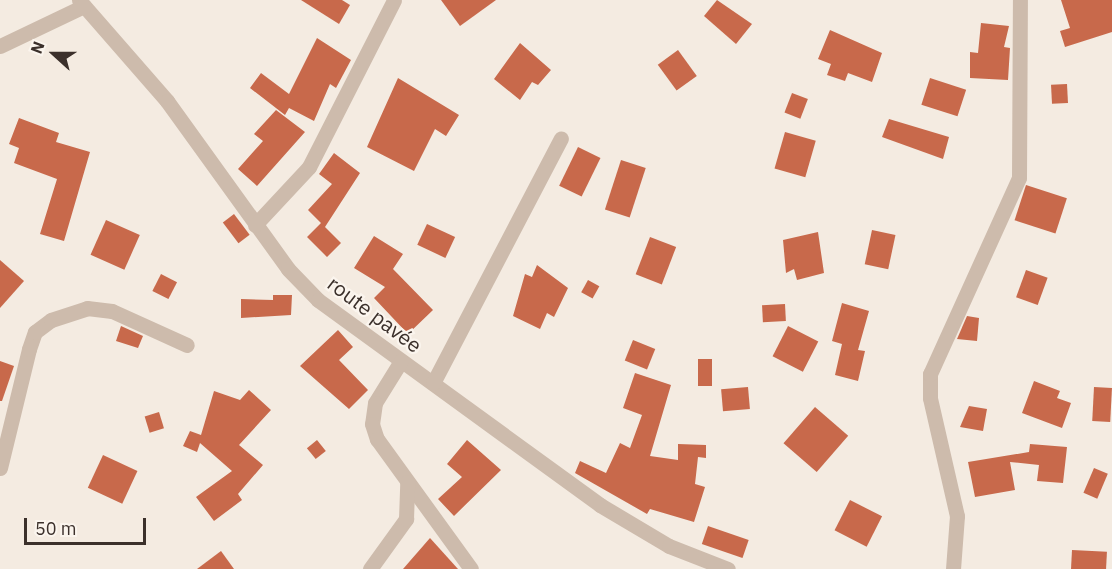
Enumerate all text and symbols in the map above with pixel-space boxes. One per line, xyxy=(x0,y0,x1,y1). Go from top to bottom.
north arrow xyxy=(24,24,84,84)
text: N xyxy=(26,39,49,57)
street label: route pavée xyxy=(323,270,427,358)
scale bar xyxy=(27,506,148,544)
text: 50 m xyxy=(35,517,77,540)

